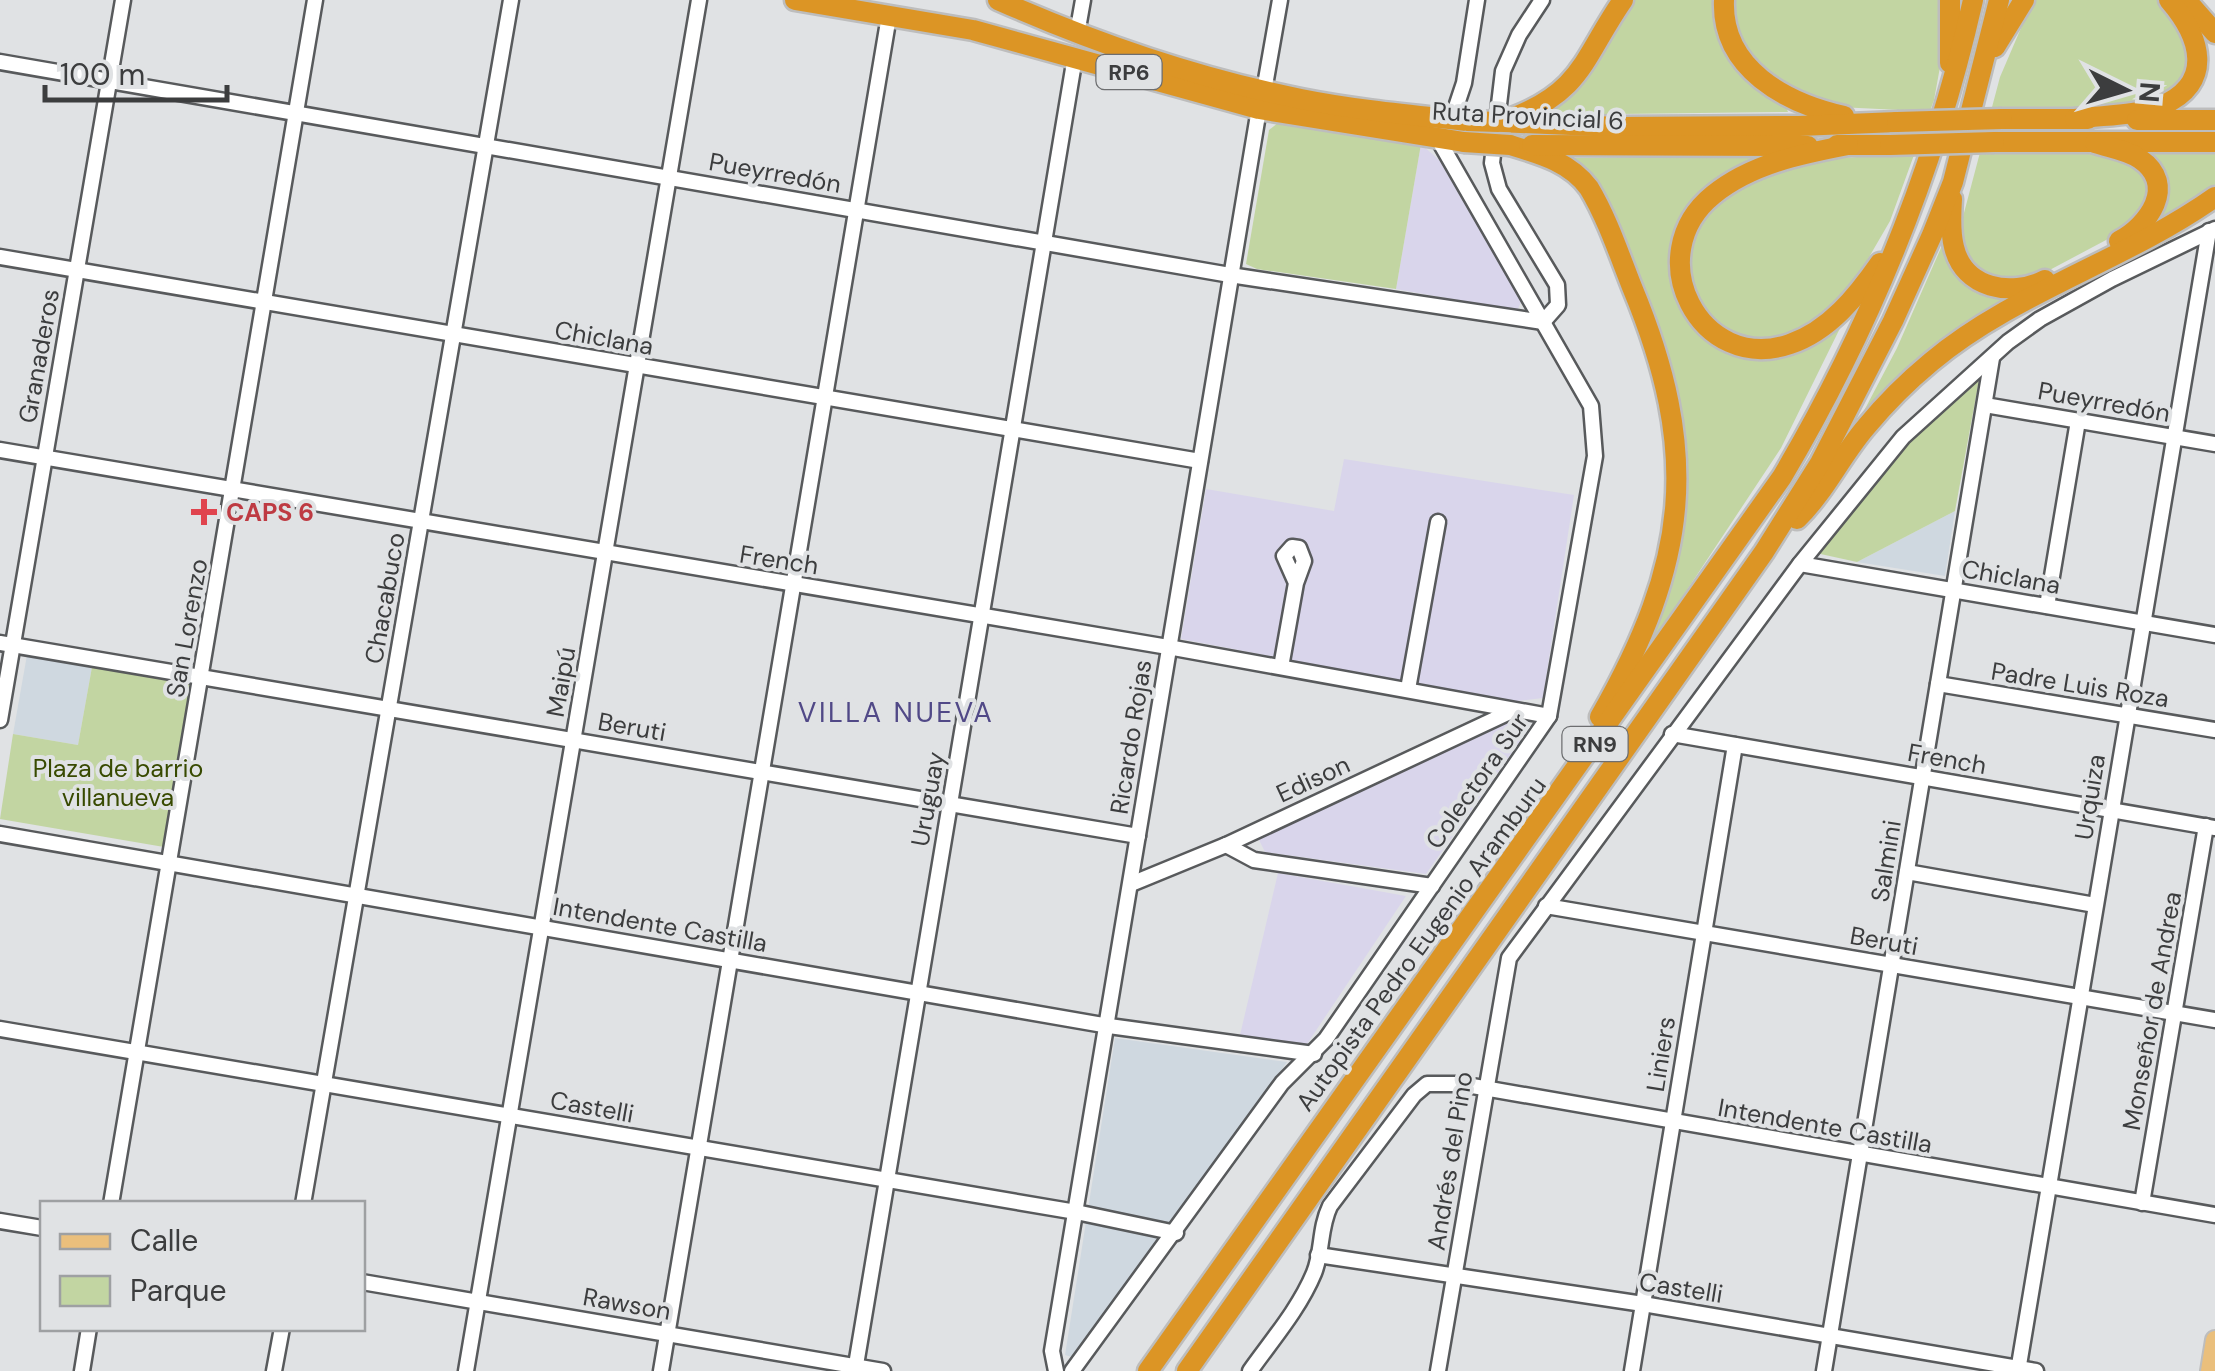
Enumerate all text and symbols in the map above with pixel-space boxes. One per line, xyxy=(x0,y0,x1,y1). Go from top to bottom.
scale bar xyxy=(45,40,228,102)
north arrow xyxy=(2075,40,2175,140)
text: 100 m xyxy=(60,55,145,94)
road number: RP6 xyxy=(1096,55,1162,89)
text: N xyxy=(2130,80,2169,104)
street label: Ruta Provincial 6 xyxy=(1431,94,1625,138)
street label: Pueyrredón xyxy=(706,145,844,201)
street label: Granaderos xyxy=(11,286,67,426)
street label: Chiclana xyxy=(552,313,656,363)
street label: Pueyrredón xyxy=(2035,374,2173,430)
place label: CAPS 6 xyxy=(226,496,314,529)
marker: CAPS 6 xyxy=(191,499,217,525)
street label: Chacabuco xyxy=(357,530,413,666)
street label: French xyxy=(737,537,821,583)
street label: Chiclana xyxy=(1959,552,2063,602)
street label: San Lorenzo xyxy=(159,556,215,700)
street label: Maipú xyxy=(539,644,583,720)
street label: Padre Luis Roza xyxy=(1989,655,2171,715)
street label: Ricardo Rojas xyxy=(1103,657,1159,817)
district label: VILLA NUEVA xyxy=(798,694,994,731)
street label: Beruti xyxy=(595,705,669,749)
street label: Colectora Sur xyxy=(1418,707,1536,855)
road number: RN9 xyxy=(1562,727,1628,761)
street label: French xyxy=(1905,736,1989,782)
street label: Edison xyxy=(1271,748,1355,810)
street label: Uruguay xyxy=(903,749,953,849)
park label: Plaza de barrio villanueva xyxy=(33,752,203,814)
street label: Urquiza xyxy=(2067,752,2113,842)
street label: Autopista Pedro Eugenio Aramburu xyxy=(1288,770,1554,1118)
street label: Salmini xyxy=(1863,818,1909,904)
street label: Monseñor de Andrea xyxy=(2115,889,2189,1133)
street label: Intendente Castilla xyxy=(550,890,770,960)
street label: Beruti xyxy=(1847,919,1921,963)
street label: Liniers xyxy=(1639,1014,1683,1094)
street label: Andrés del Pino xyxy=(1420,1069,1480,1253)
street label: Castelli xyxy=(548,1083,636,1131)
street label: Intendente Castilla xyxy=(1715,1091,1935,1161)
legend xyxy=(40,1201,365,1331)
text: Calle xyxy=(130,1221,198,1260)
street label: Castelli xyxy=(1637,1265,1725,1311)
text: Parque xyxy=(130,1271,227,1310)
street label: Rawson xyxy=(580,1280,674,1328)

